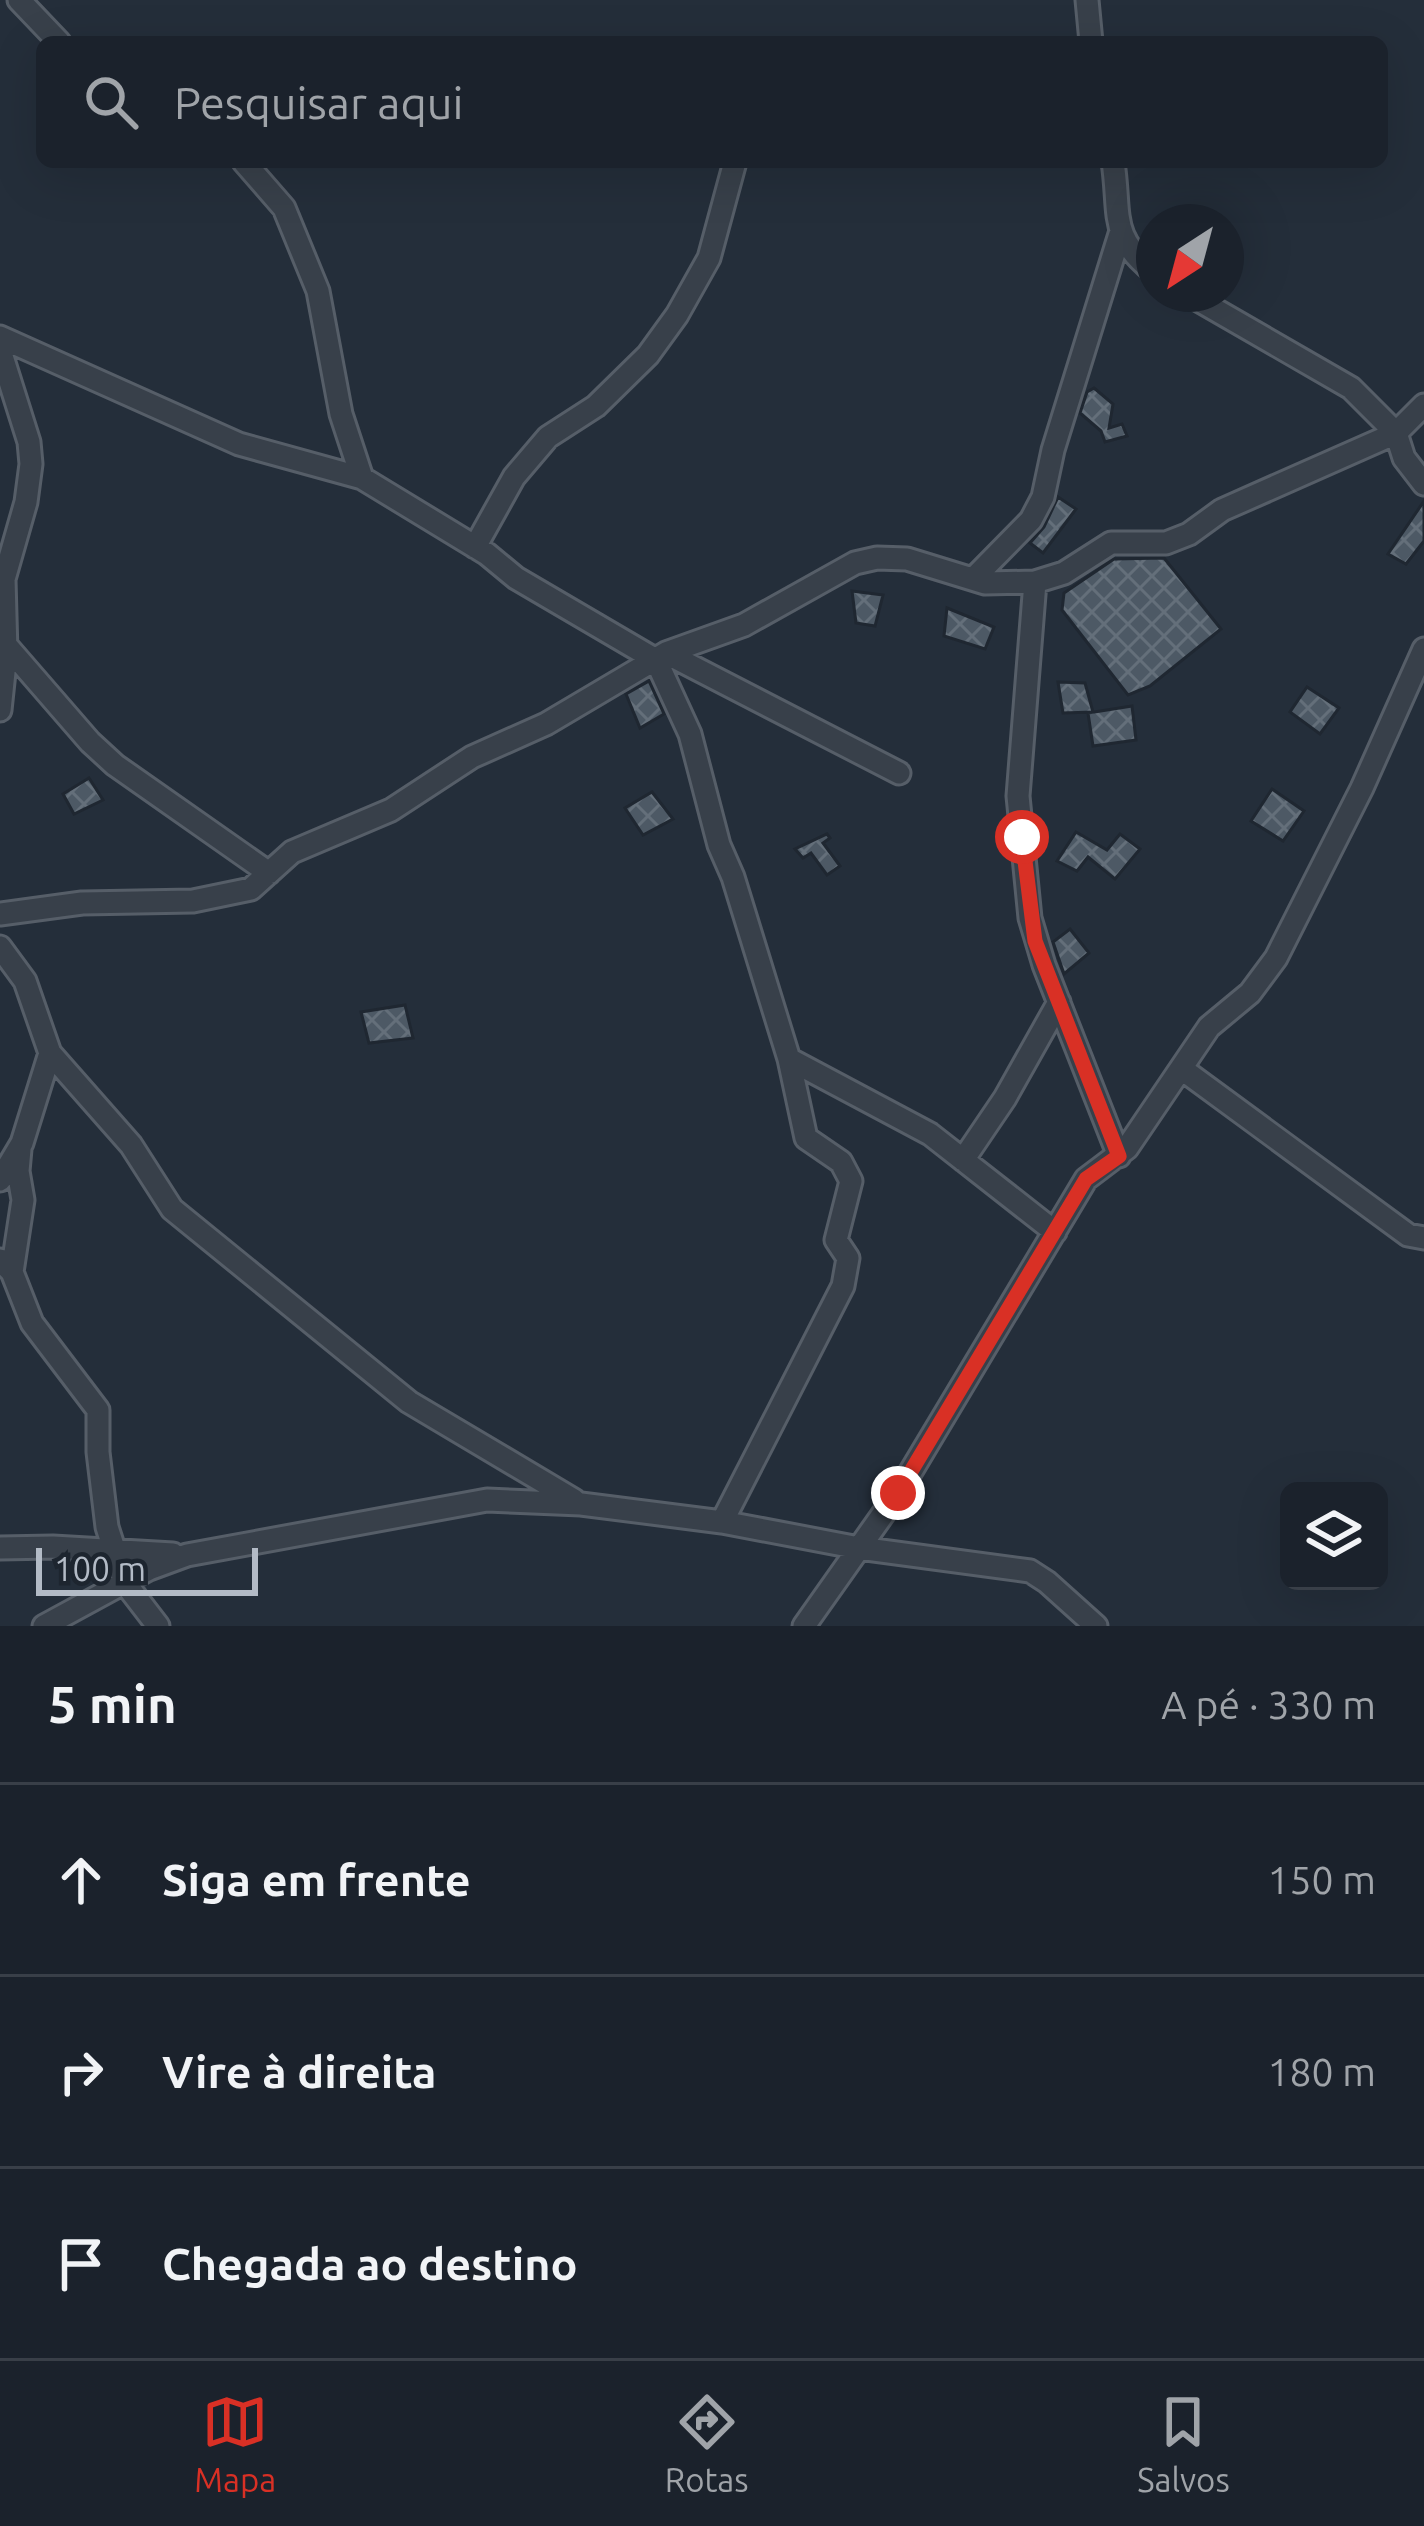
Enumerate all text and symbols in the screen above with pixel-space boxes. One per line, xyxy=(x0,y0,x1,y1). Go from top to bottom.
search box xyxy=(36,36,1388,168)
icon: search xyxy=(78,69,144,135)
text: Pesquisar aqui xyxy=(174,77,463,128)
north arrow xyxy=(1136,204,1244,312)
route start xyxy=(995,810,1049,864)
route end xyxy=(871,1466,925,1520)
map controls xyxy=(1280,1482,1388,1590)
button: layers xyxy=(1280,1482,1388,1590)
scale bar xyxy=(36,1542,258,1595)
text: 100 m xyxy=(54,1550,146,1587)
text: 5 min xyxy=(48,1675,177,1733)
text: A pé · 330 m xyxy=(1161,1683,1376,1726)
icon: ahead xyxy=(48,1847,114,1913)
text: Siga em frente xyxy=(162,1854,471,1905)
text: 150 m xyxy=(1267,1858,1376,1901)
icon: right xyxy=(48,2039,114,2105)
text: Vire à direita xyxy=(162,2046,437,2097)
text: 180 m xyxy=(1267,2050,1376,2093)
icon: arrive xyxy=(48,2231,114,2297)
text: Chegada ao destino xyxy=(162,2238,578,2289)
tab: Mapa xyxy=(194,2389,276,2498)
tab: Rotas xyxy=(665,2389,749,2498)
tab: Salvos xyxy=(1137,2389,1230,2498)

